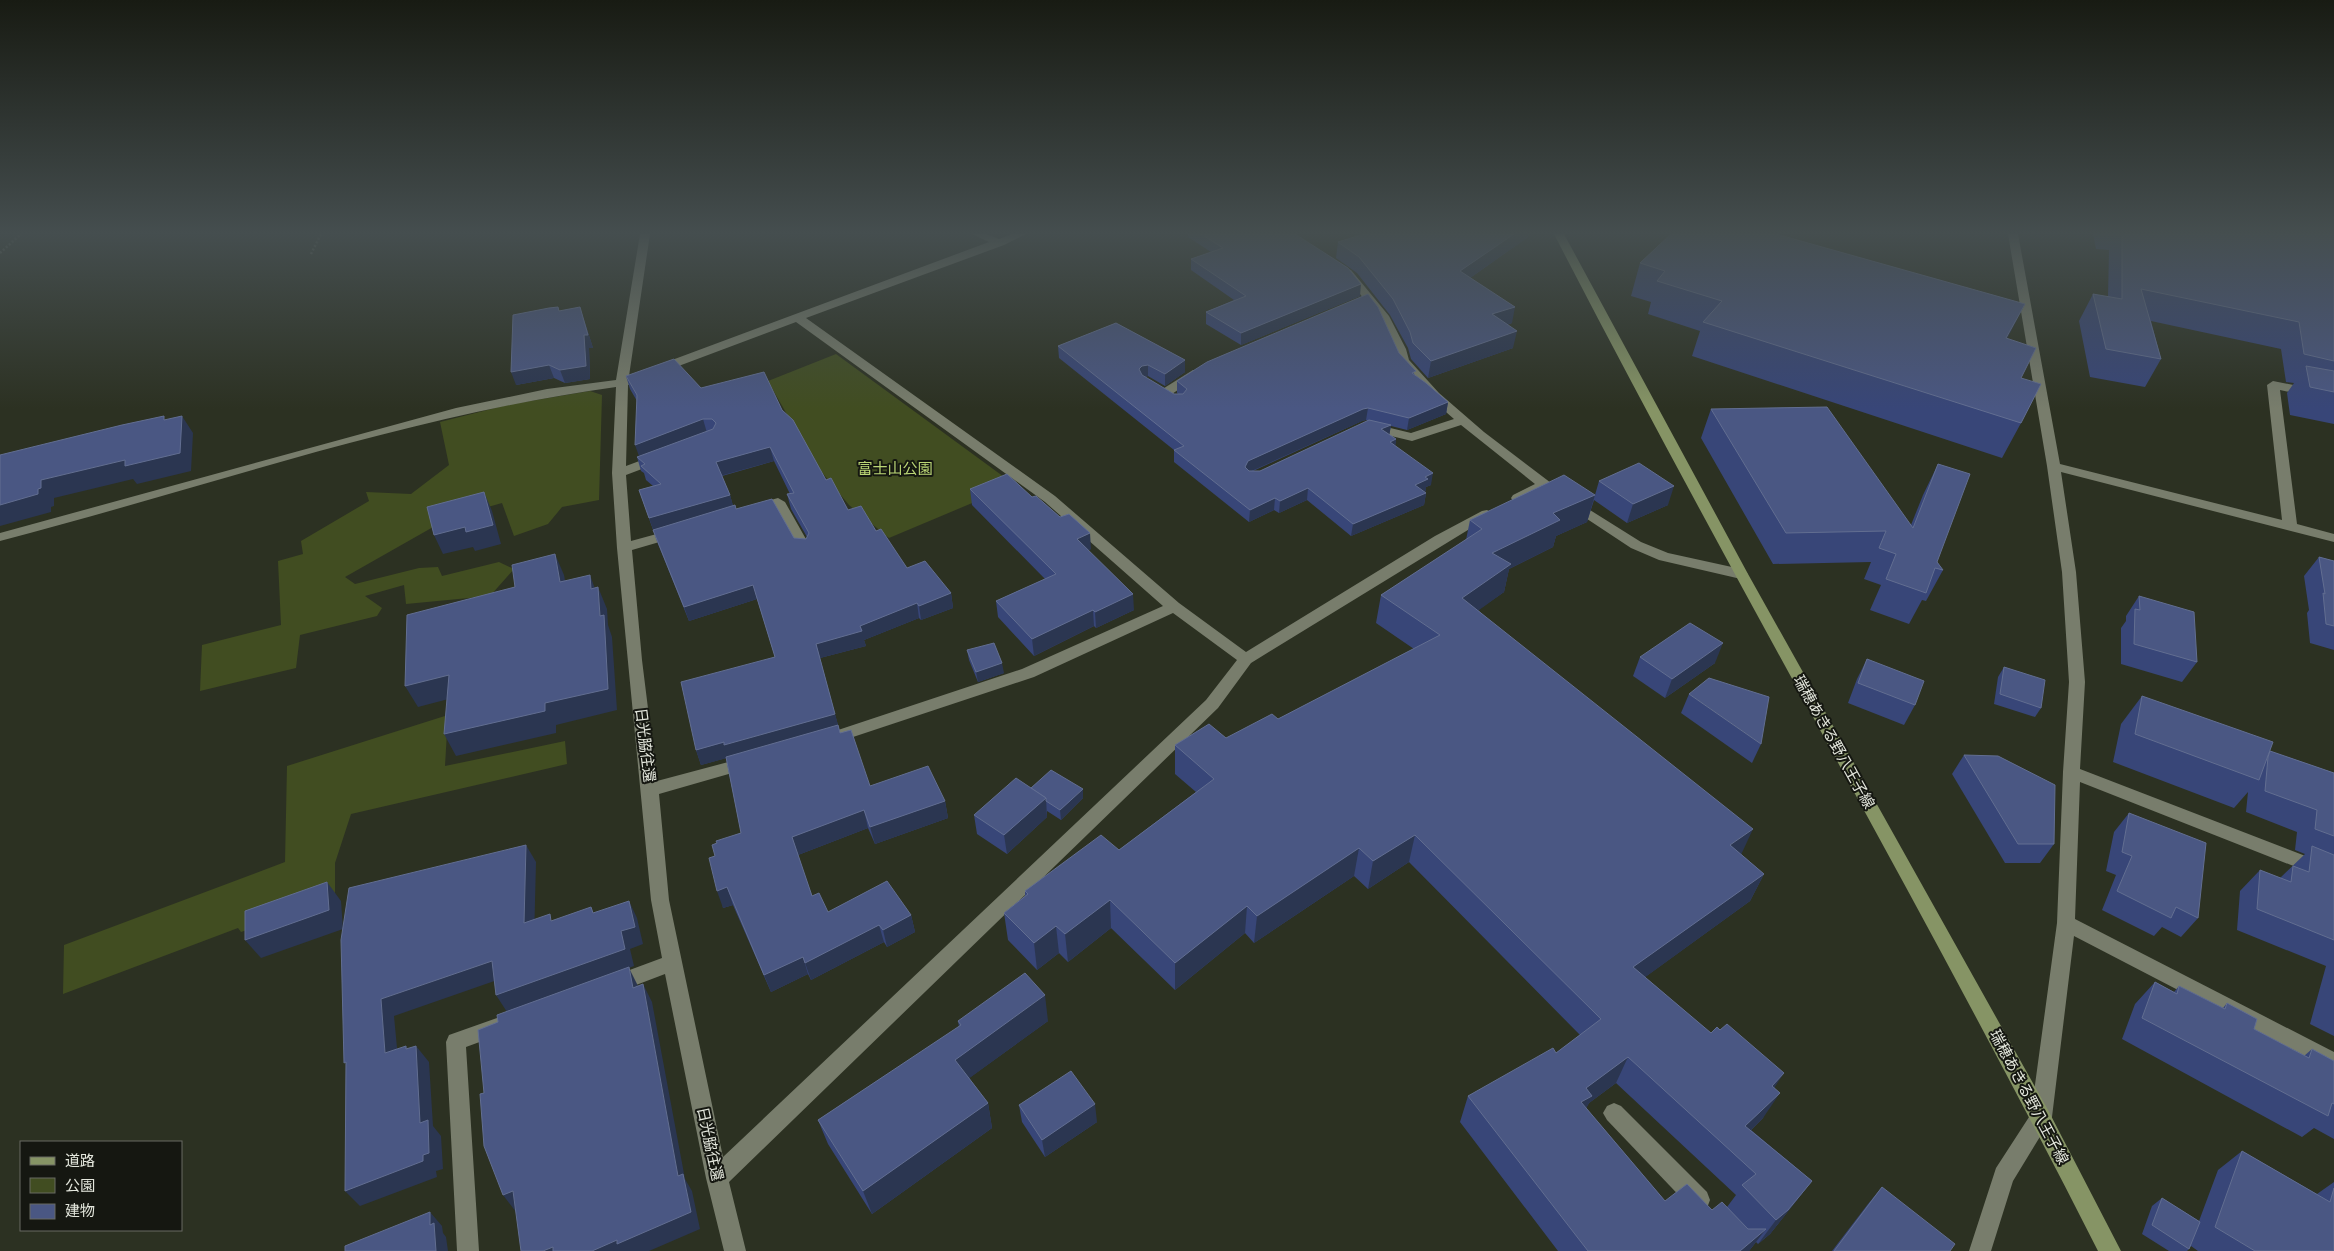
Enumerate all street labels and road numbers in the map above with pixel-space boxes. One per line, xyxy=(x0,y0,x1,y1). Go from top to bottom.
street label: 瑞穂あきる野八王子線 xyxy=(1790,672,1878,812)
street label: 日光脇往還 xyxy=(631,707,659,783)
street label: 瑞穂あきる野八王子線 xyxy=(1986,1027,2072,1167)
street label: 日光脇往還 xyxy=(693,1105,727,1183)

